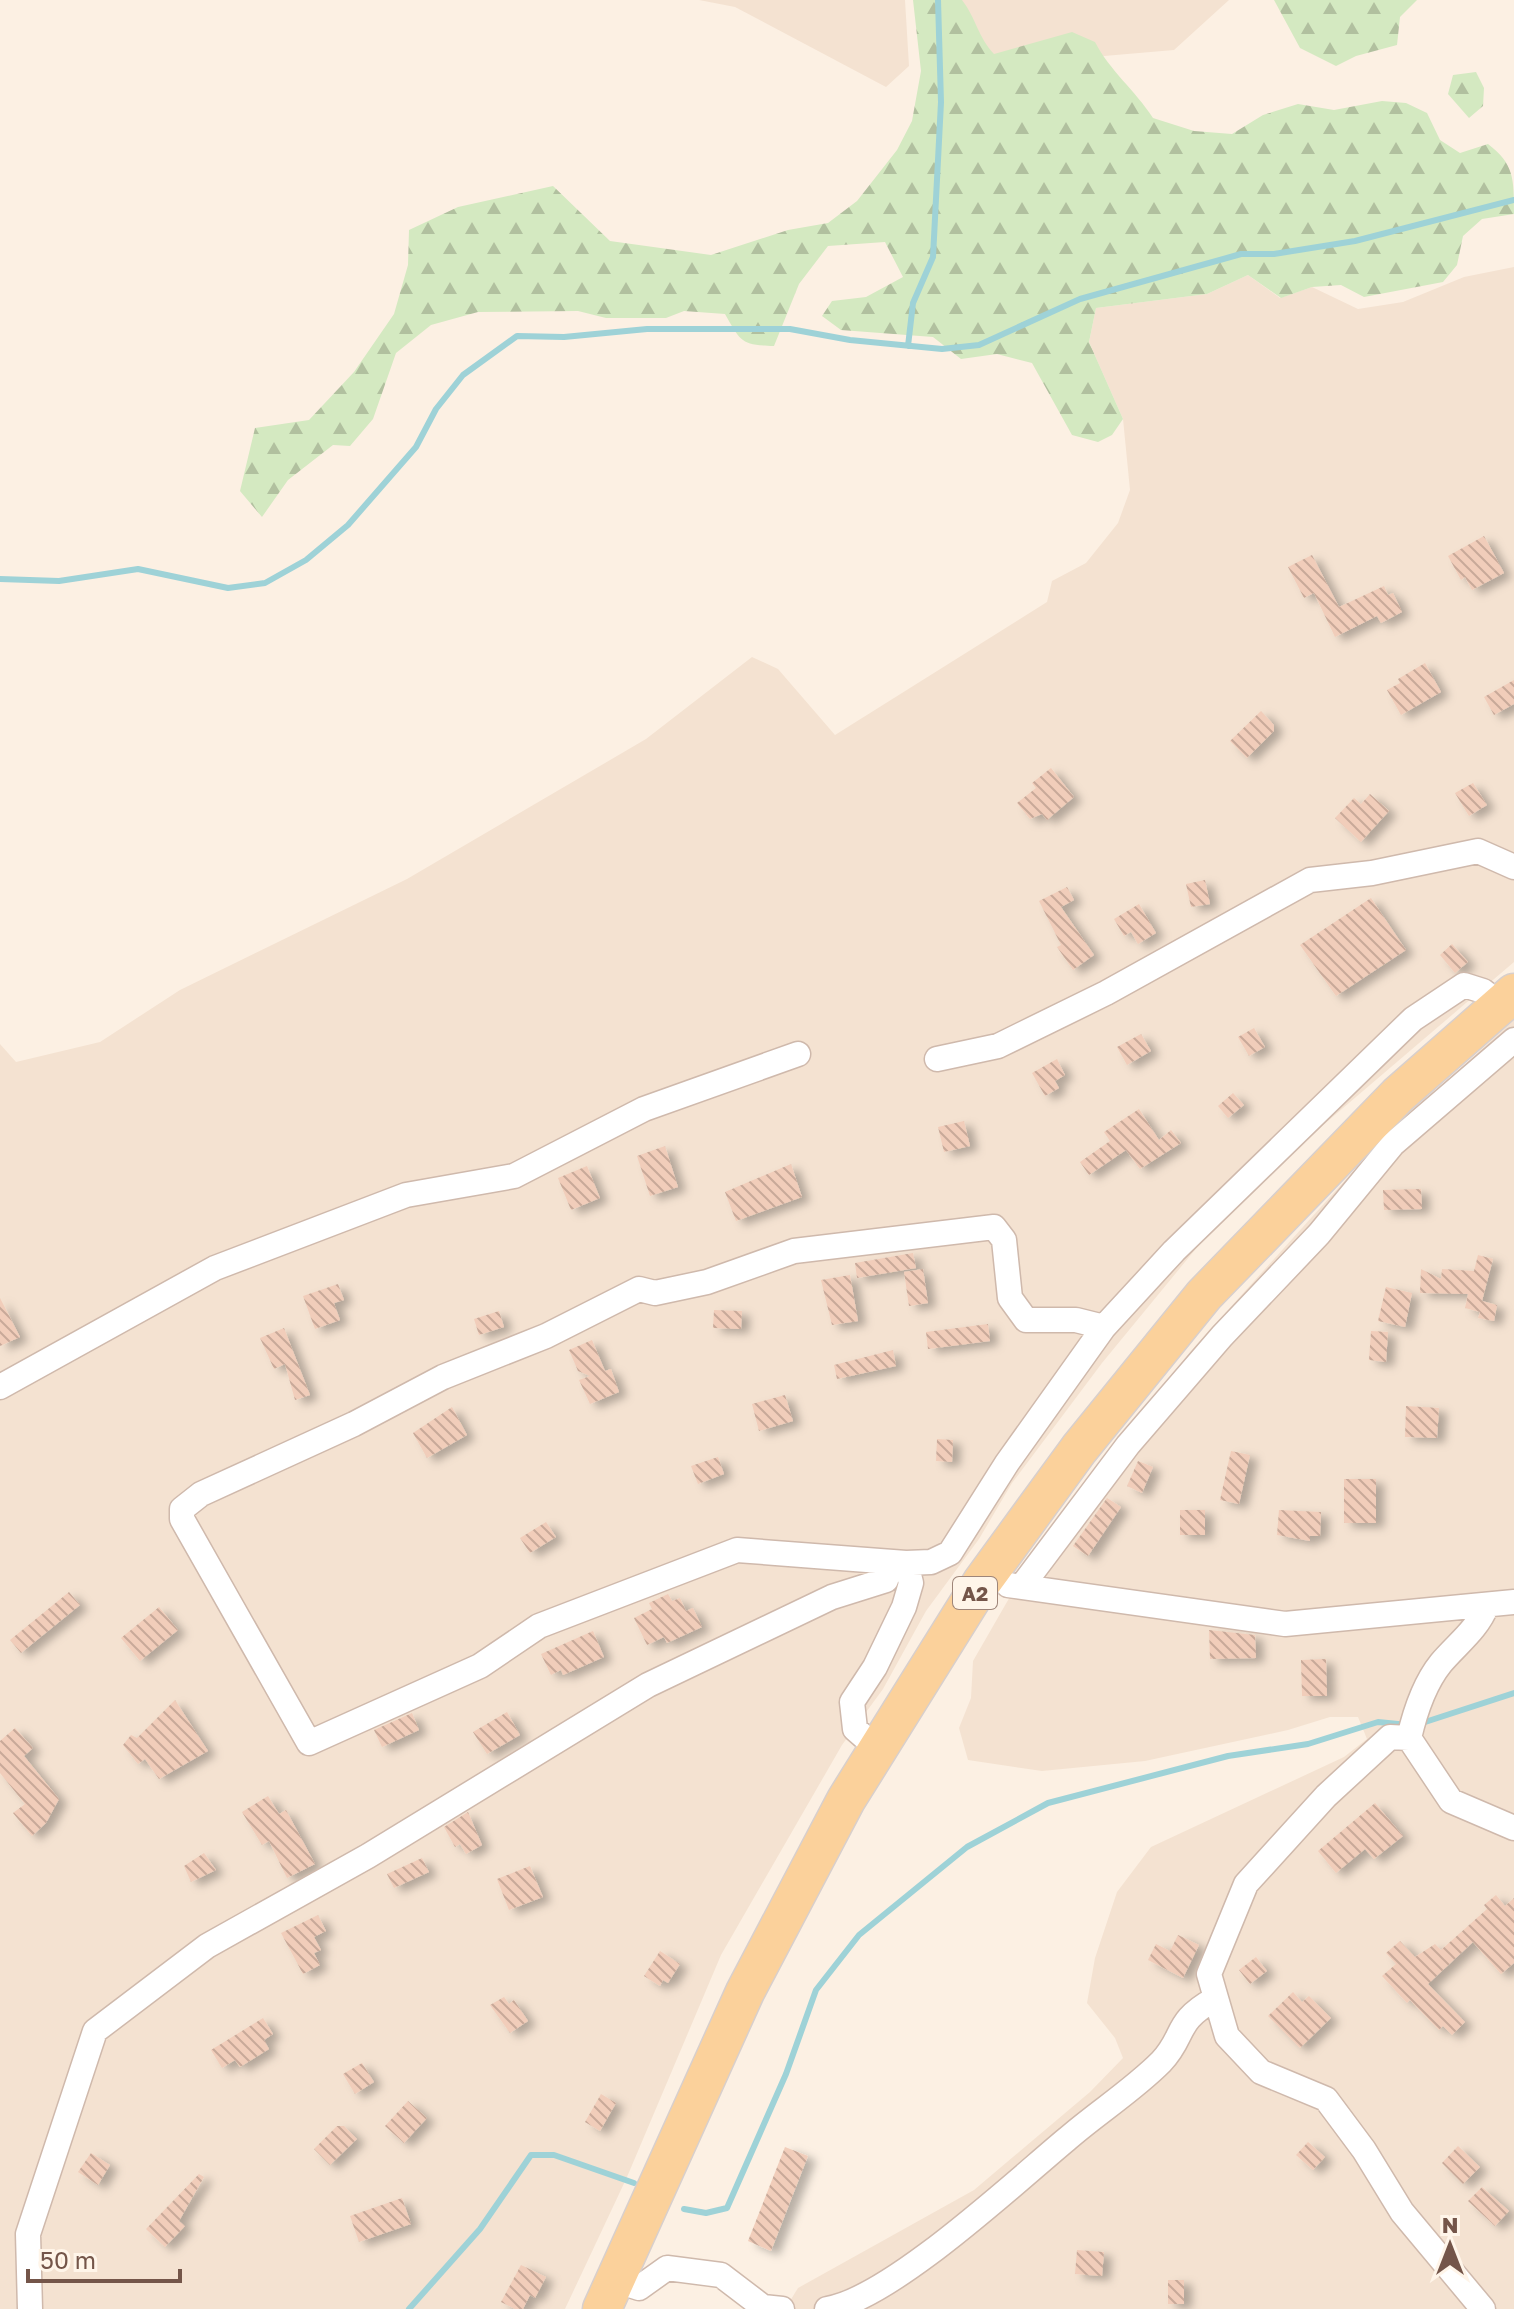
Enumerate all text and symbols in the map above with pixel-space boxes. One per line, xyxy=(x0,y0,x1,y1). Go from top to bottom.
road number: A2 xyxy=(953,1577,997,1609)
north arrow xyxy=(1410,2205,1490,2285)
text: N xyxy=(1442,2211,1458,2238)
scale bar xyxy=(28,2233,180,2283)
text: 50 m xyxy=(40,2245,96,2274)

